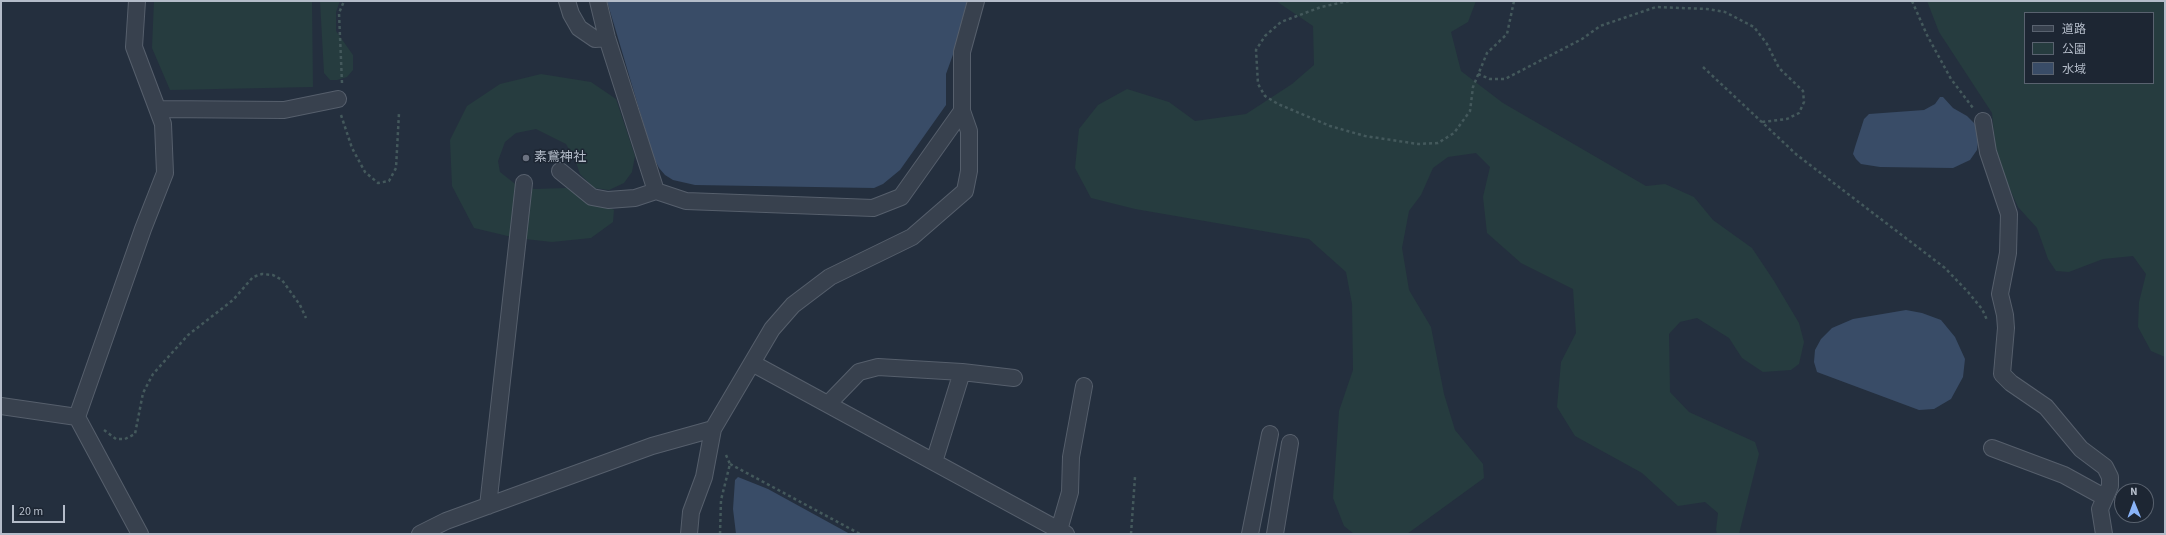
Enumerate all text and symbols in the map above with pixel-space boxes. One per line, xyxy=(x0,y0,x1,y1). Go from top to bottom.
legend xyxy=(2024,12,2154,84)
text: 道路 xyxy=(2062,21,2086,38)
text: 公園 xyxy=(2062,41,2086,58)
text: 水域 xyxy=(2062,61,2086,78)
place label: 素鵞神社 xyxy=(534,150,586,166)
marker: 素鵞神社 xyxy=(521,153,531,163)
north arrow xyxy=(2114,483,2154,523)
text: N xyxy=(2130,484,2138,499)
scale bar xyxy=(14,497,67,523)
text: 20 m xyxy=(19,503,43,520)

